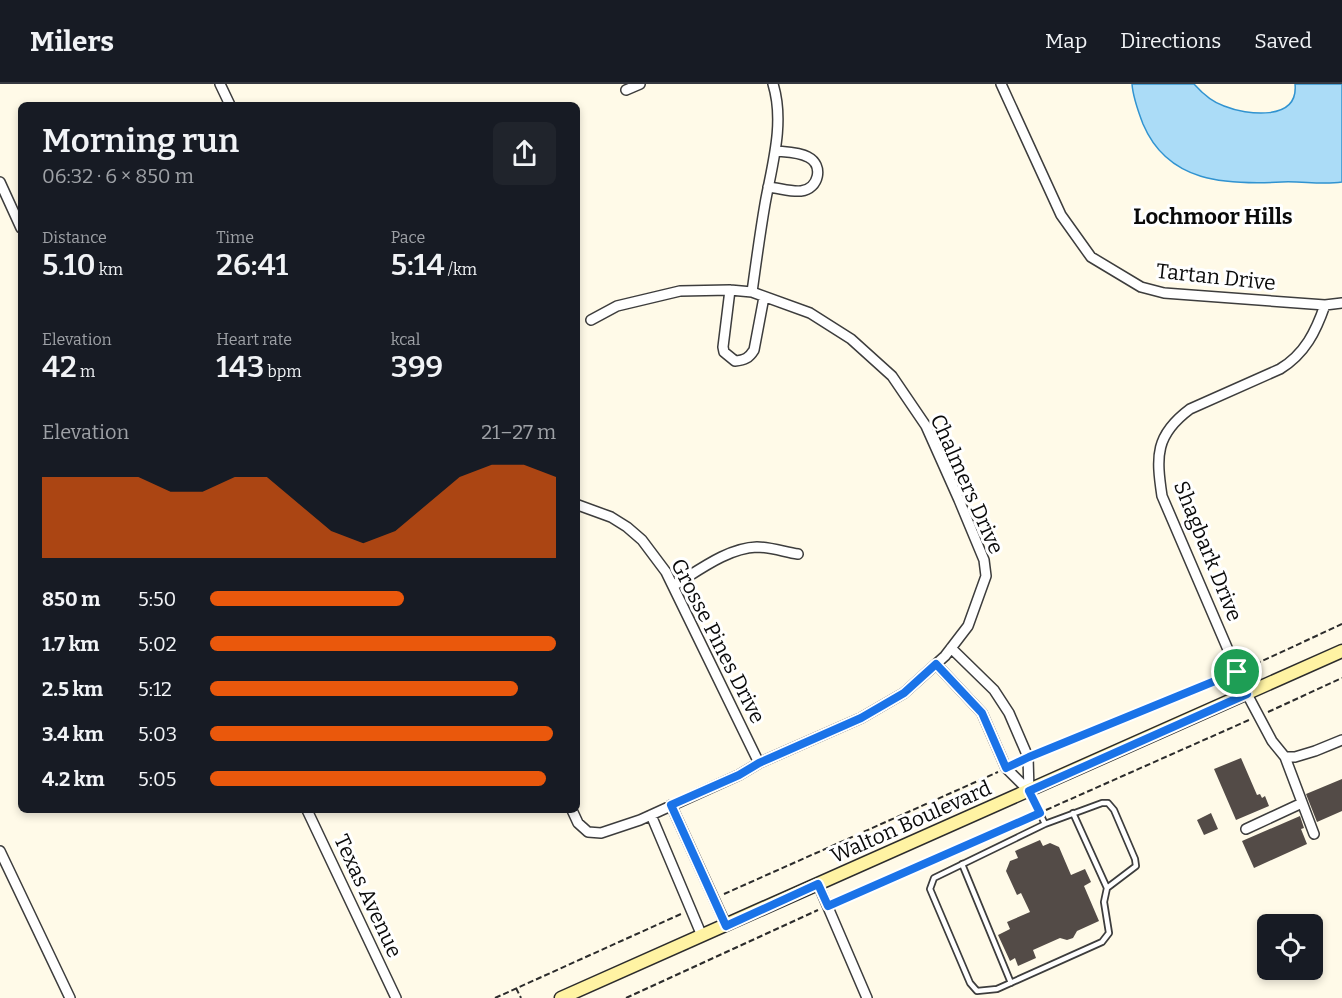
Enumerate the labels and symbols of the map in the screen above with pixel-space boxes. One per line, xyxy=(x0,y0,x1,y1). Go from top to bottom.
district label: Lochmoor Hills xyxy=(1133,203,1293,230)
street label: Tartan Drive xyxy=(1155,258,1277,296)
street label: Chalmers Drive xyxy=(925,410,1009,558)
street label: Shagbark Drive xyxy=(1168,477,1248,625)
street label: Grosse Pines Drive xyxy=(665,554,771,728)
pin xyxy=(1211,646,1262,697)
street label: Walton Boulevard xyxy=(827,775,995,869)
street label: Texas Avenue xyxy=(328,830,408,962)

